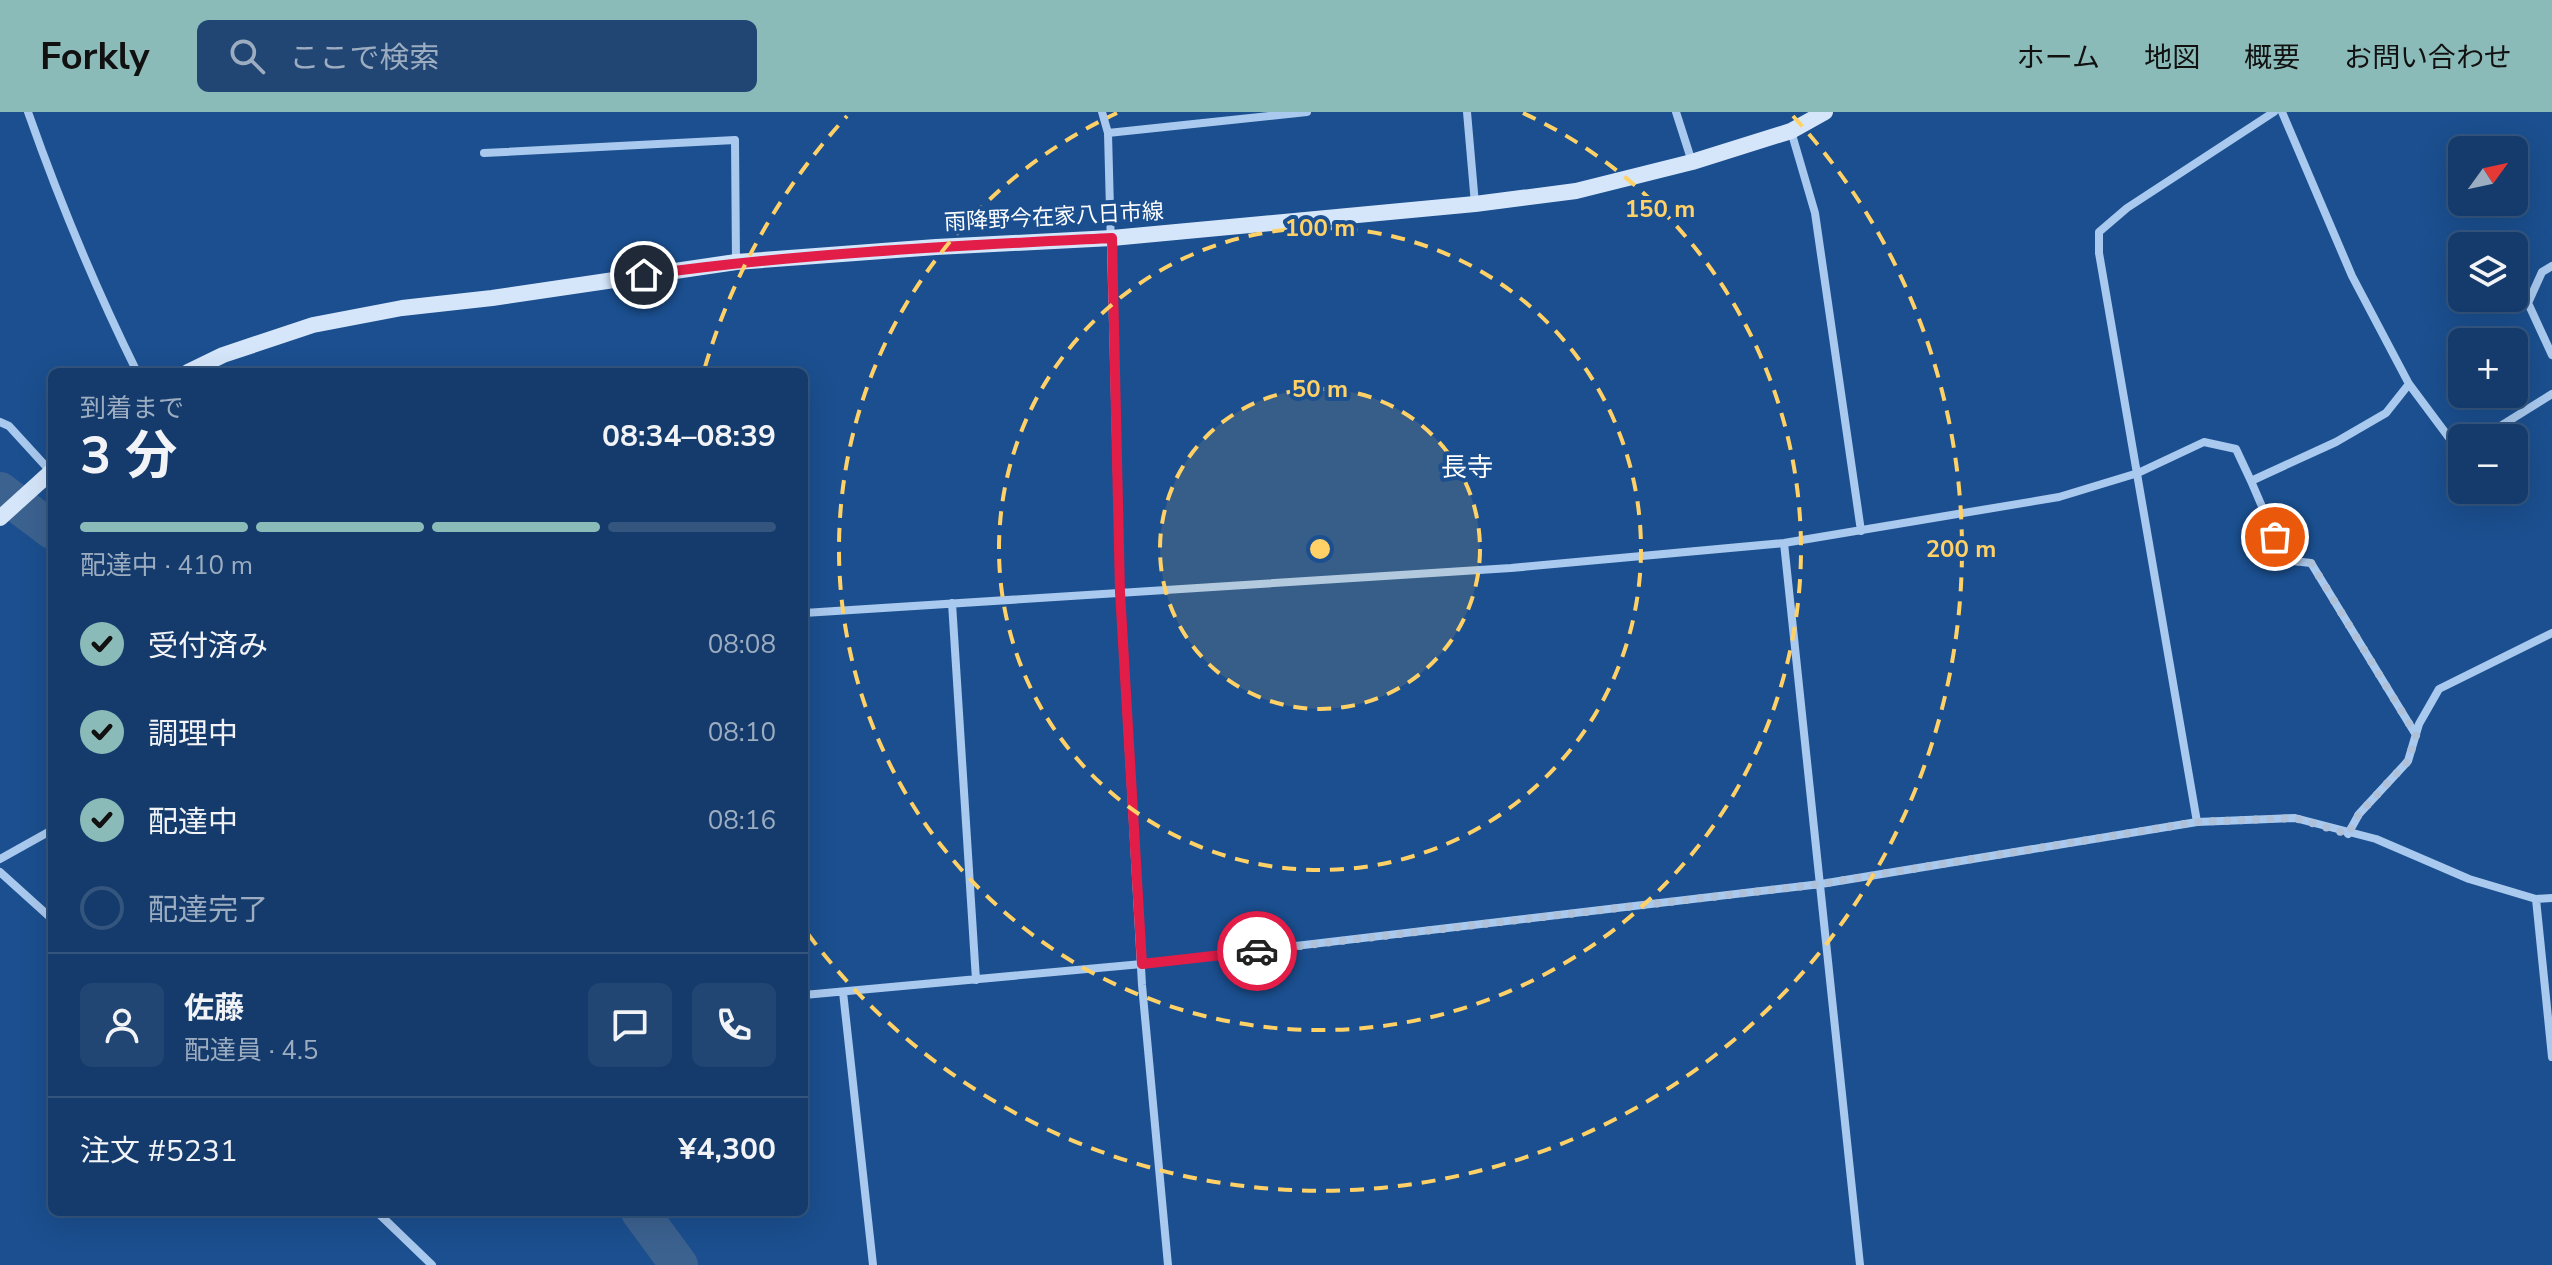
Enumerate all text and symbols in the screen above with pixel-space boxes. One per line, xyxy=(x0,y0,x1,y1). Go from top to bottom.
search box xyxy=(197,20,757,92)
text: Forkly xyxy=(40,31,149,82)
icon: search xyxy=(225,34,269,78)
text: ここで検索 xyxy=(289,38,439,79)
text: ホーム xyxy=(2017,39,2100,77)
text: 地図 xyxy=(2144,39,2200,77)
text: 概要 xyxy=(2244,39,2300,77)
text: お問い合わせ xyxy=(2344,39,2512,77)
north arrow xyxy=(2448,136,2528,216)
map controls xyxy=(2448,136,2528,504)
text: 150 m xyxy=(1625,193,1695,225)
street label: 雨降野今在家八日市線 xyxy=(943,196,1165,238)
text: 100 m xyxy=(1285,212,1355,244)
button: layers xyxy=(2448,232,2528,312)
pin xyxy=(610,241,678,309)
icon: home xyxy=(622,253,666,297)
button: + xyxy=(2448,328,2528,408)
text: 50 m xyxy=(1292,373,1348,405)
text: 到着まで xyxy=(80,391,184,426)
text: 08:34–08:39 xyxy=(602,416,776,457)
text: 3 分 xyxy=(80,420,177,491)
button: − xyxy=(2448,424,2528,504)
district label: 長寺 xyxy=(1441,450,1493,485)
pin xyxy=(2241,503,2309,571)
icon: bag xyxy=(2253,515,2297,559)
text: 200 m xyxy=(1926,533,1996,565)
centre of rings xyxy=(1306,535,1334,563)
text: 配達中 · 410 m xyxy=(80,548,253,583)
icon: check xyxy=(80,622,124,666)
text: 受付済み xyxy=(148,626,268,667)
text: 08:08 xyxy=(708,627,776,662)
icon: check xyxy=(80,710,124,754)
text: 調理中 xyxy=(148,714,238,755)
text: 08:10 xyxy=(708,715,776,750)
icon: check xyxy=(80,798,124,842)
text: 配達中 xyxy=(148,802,238,843)
text: 08:16 xyxy=(708,803,776,838)
text: 配達完了 xyxy=(148,890,268,931)
courier xyxy=(1217,911,1297,991)
icon: car xyxy=(1235,929,1279,973)
button: person xyxy=(80,983,164,1067)
button: chat xyxy=(588,983,672,1067)
button: phone xyxy=(692,983,776,1067)
text: 佐藤 xyxy=(184,988,244,1029)
text: 配達員 · 4.5 xyxy=(184,1033,318,1068)
text: ¥4,300 xyxy=(679,1129,776,1170)
text: 注文 #5231 xyxy=(80,1131,238,1172)

